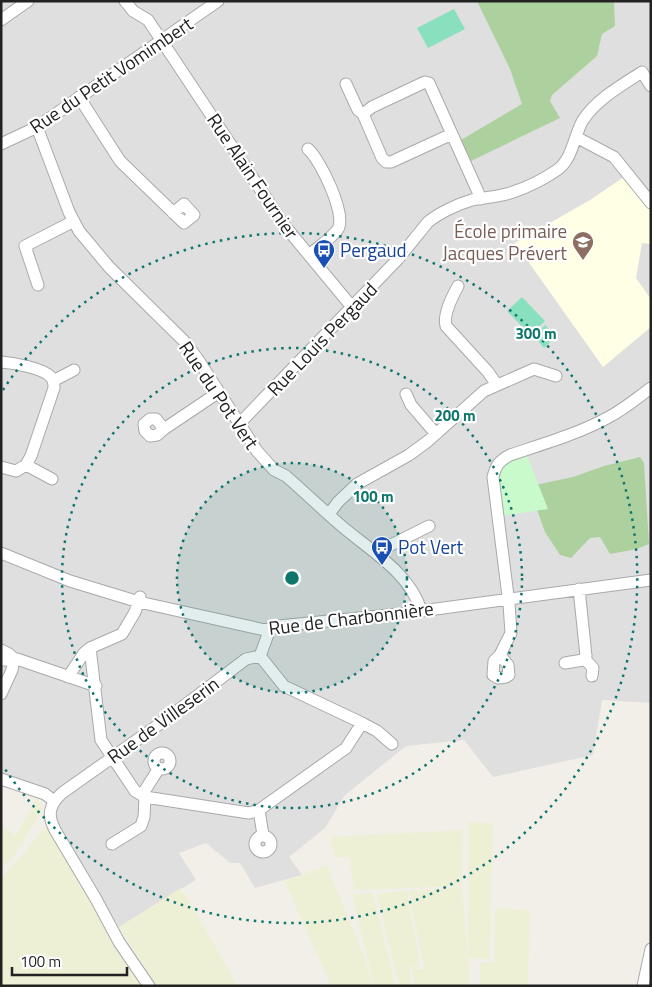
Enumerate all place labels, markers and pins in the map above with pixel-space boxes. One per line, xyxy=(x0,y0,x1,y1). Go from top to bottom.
place label: École primaire Jacques Prévert xyxy=(442,216,567,267)
school or university icon: École primaire Jacques Prévert xyxy=(571,230,595,261)
place label: Pergaud xyxy=(340,235,407,264)
bus stop icon: Pergaud xyxy=(312,238,336,269)
place label: Pot Vert xyxy=(398,532,464,561)
bus stop icon: Pot Vert xyxy=(370,535,394,566)
centre of rings xyxy=(283,569,301,587)

